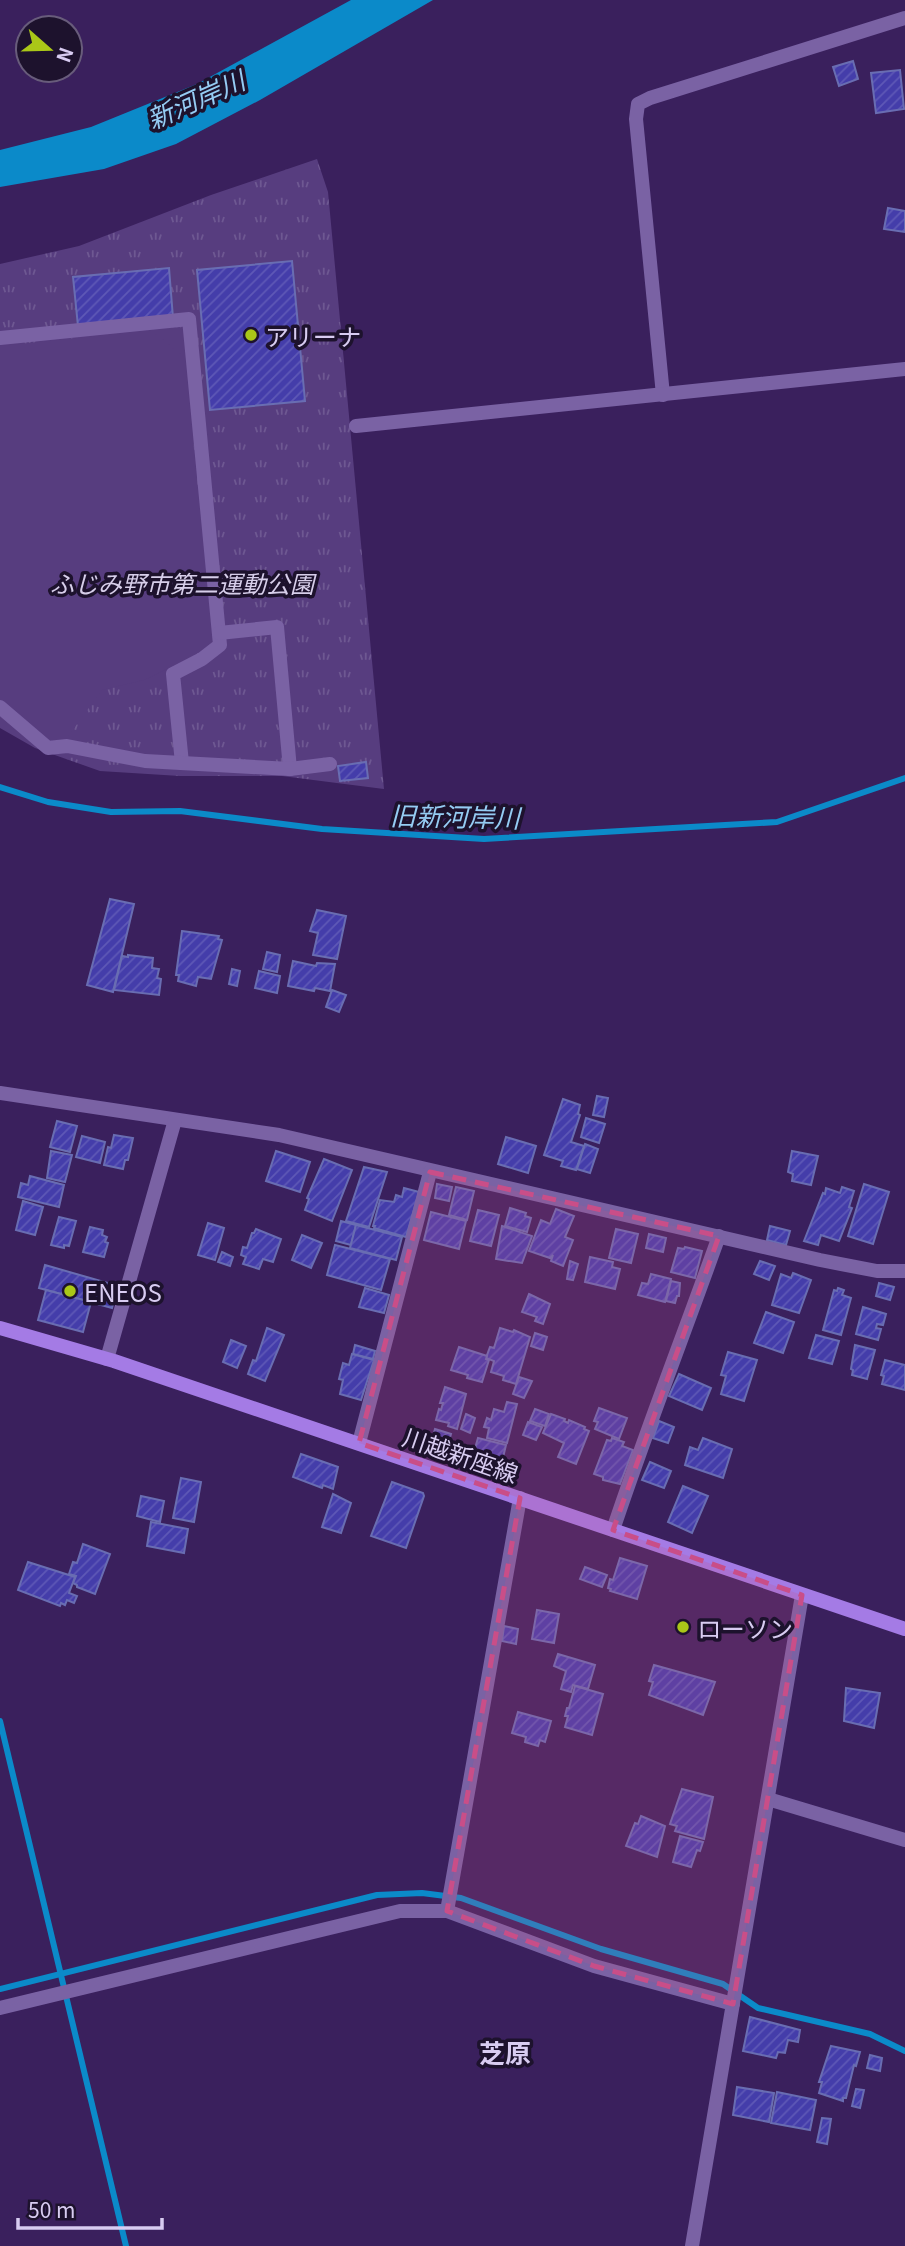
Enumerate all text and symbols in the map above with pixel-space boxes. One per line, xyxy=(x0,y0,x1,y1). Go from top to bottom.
north arrow xyxy=(14,14,84,84)
text: N xyxy=(51,44,82,67)
water label: 新河岸川 xyxy=(140,59,253,136)
place label: アリーナ xyxy=(265,318,361,353)
marker: アリーナ xyxy=(243,327,259,343)
park label: ふじみ野市第二運動公園 xyxy=(50,565,317,600)
water label: 旧新河岸川 xyxy=(390,795,523,835)
place label: ENEOS xyxy=(84,1274,162,1309)
marker: ENEOS xyxy=(62,1283,78,1299)
street label: 川越新座線 xyxy=(399,1418,523,1490)
place label: ローソン xyxy=(697,1610,793,1645)
marker: ローソン xyxy=(675,1619,691,1635)
district label: 芝原 xyxy=(479,2033,531,2070)
scale bar xyxy=(18,2186,161,2230)
text: 50 m xyxy=(28,2194,75,2224)

